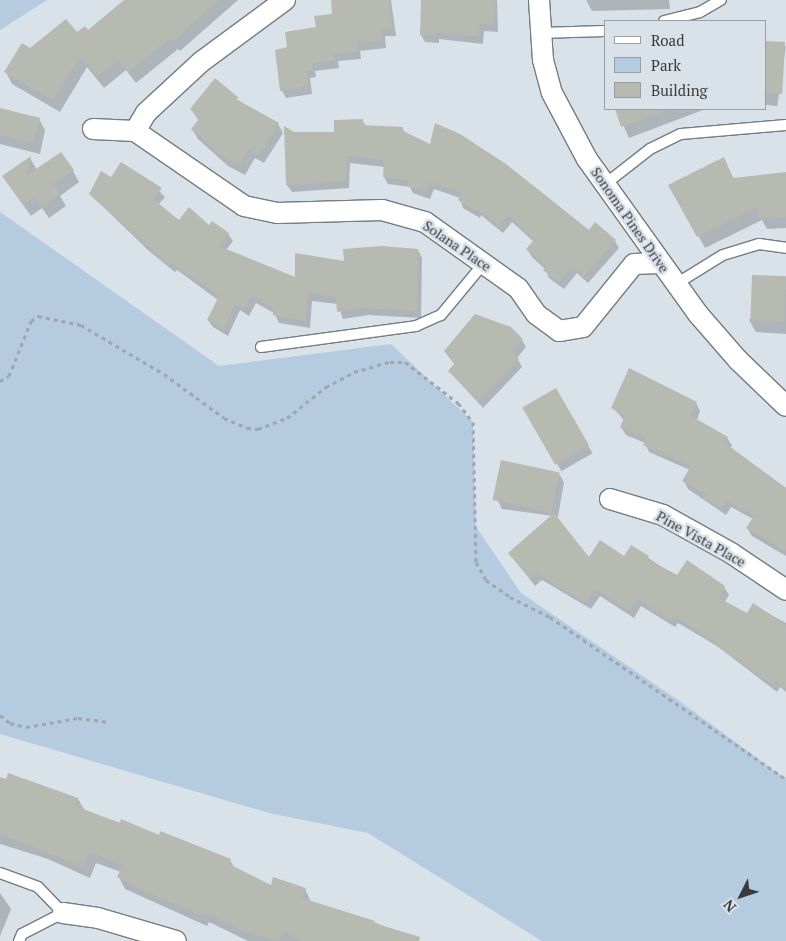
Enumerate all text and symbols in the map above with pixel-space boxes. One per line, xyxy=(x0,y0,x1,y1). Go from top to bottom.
legend xyxy=(604,20,766,110)
text: Road xyxy=(651,30,684,50)
text: Park xyxy=(651,55,681,75)
text: Building xyxy=(651,80,708,100)
street label: Sonoma Pines Drive xyxy=(587,164,673,276)
street label: Solana Place xyxy=(420,217,494,275)
street label: Pine Vista Place xyxy=(653,507,749,571)
north arrow xyxy=(716,871,766,921)
text: N xyxy=(719,896,740,916)

